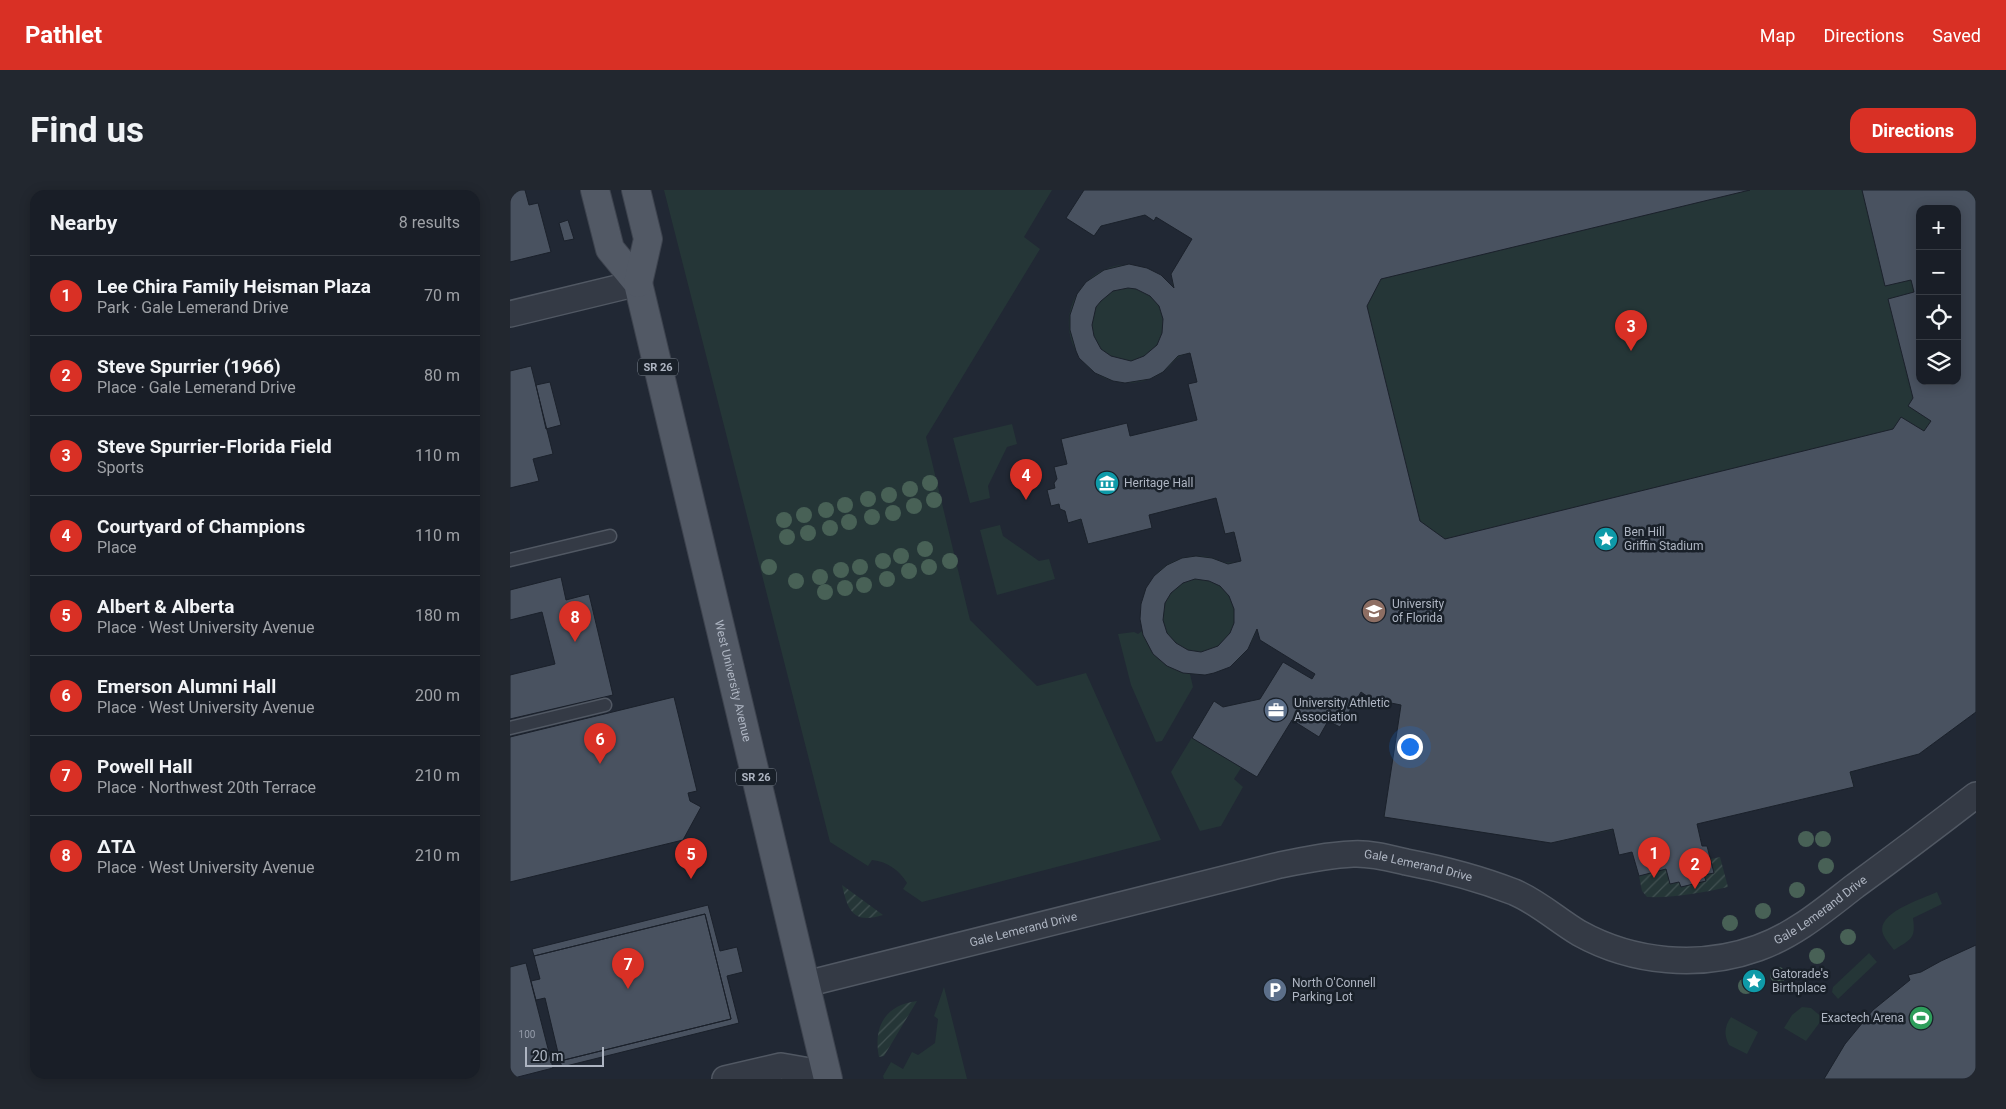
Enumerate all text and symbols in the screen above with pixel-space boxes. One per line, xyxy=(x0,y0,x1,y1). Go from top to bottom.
text: Pathlet xyxy=(25,21,102,49)
text: Map xyxy=(1760,25,1795,46)
text: Directions xyxy=(1823,25,1904,46)
text: Saved xyxy=(1932,25,1981,46)
button: Directions xyxy=(1850,108,1976,153)
text: Find us xyxy=(30,110,144,151)
map controls xyxy=(1916,205,1961,385)
button: + xyxy=(1916,205,1961,250)
text: Nearby xyxy=(50,211,117,235)
text: 8 results xyxy=(399,213,460,232)
button: − xyxy=(1916,250,1961,295)
text: Lee Chira Family Heisman Plaza xyxy=(97,275,371,298)
text: 1 xyxy=(61,286,71,305)
text: 70 m xyxy=(424,286,460,305)
button: locate xyxy=(1916,295,1961,340)
text: Park · Gale Lemerand Drive xyxy=(97,298,289,317)
pin: 3 xyxy=(1615,310,1647,351)
button: layers xyxy=(1916,340,1961,385)
text: Steve Spurrier (1966) xyxy=(97,355,281,378)
road number: SR 26 xyxy=(638,358,678,376)
text: 2 xyxy=(61,366,71,385)
text: 80 m xyxy=(424,366,460,385)
text: Place · Gale Lemerand Drive xyxy=(97,378,296,397)
text: Steve Spurrier-Florida Field xyxy=(97,435,332,458)
text: 3 xyxy=(61,446,71,465)
text: 110 m xyxy=(415,446,460,465)
text: Sports xyxy=(97,458,144,477)
pin: 4 xyxy=(1010,459,1042,500)
museum icon: Heritage Hall xyxy=(1094,470,1120,496)
place label: Heritage Hall xyxy=(1124,476,1193,490)
text: Courtyard of Champions xyxy=(97,515,305,538)
place label: Ben Hill Griffin Stadium xyxy=(1624,525,1703,553)
text: 4 xyxy=(61,526,71,545)
text: 110 m xyxy=(415,526,460,545)
place icon: Ben Hill Griffin Stadium xyxy=(1593,526,1619,552)
text: Place xyxy=(97,538,137,557)
text: Albert & Alberta xyxy=(97,595,234,618)
place label: University of Florida xyxy=(1392,597,1445,625)
school or university icon: University of Florida xyxy=(1361,598,1387,624)
pin: 8 xyxy=(559,601,591,642)
text: 5 xyxy=(61,606,71,625)
text: 180 m xyxy=(415,606,460,625)
text: Place · West University Avenue xyxy=(97,618,314,637)
street label: West University Avenue xyxy=(712,619,754,743)
text: Emerson Alumni Hall xyxy=(97,675,276,698)
text: 6 xyxy=(61,686,71,705)
text: 200 m xyxy=(415,686,460,705)
place label: University Athletic Association xyxy=(1294,696,1390,724)
office icon: University Athletic Association xyxy=(1263,697,1289,723)
text: Place · West University Avenue xyxy=(97,698,314,717)
pin: 6 xyxy=(584,723,616,764)
your location xyxy=(1397,734,1423,760)
text: Powell Hall xyxy=(97,755,192,778)
text: 7 xyxy=(61,766,71,785)
text: 210 m xyxy=(415,766,460,785)
road number: SR 26 xyxy=(736,768,776,786)
text: Place · Northwest 20th Terrace xyxy=(97,778,316,797)
text: ΔΤΔ xyxy=(97,835,136,858)
pin: 1 xyxy=(1638,837,1670,878)
pin: 5 xyxy=(675,838,707,879)
text: 8 xyxy=(61,846,71,865)
text: 210 m xyxy=(415,846,460,865)
street label: Gale Lemerand Drive xyxy=(1363,847,1474,884)
pin: 2 xyxy=(1679,848,1711,889)
text: Place · West University Avenue xyxy=(97,858,314,877)
street label: Gale Lemerand Drive xyxy=(1772,873,1870,947)
street label: Gale Lemerand Drive xyxy=(968,909,1079,950)
pin: 7 xyxy=(612,948,644,989)
place label: Gatorade's Birthplace xyxy=(1772,967,1829,995)
place icon: Gatorade's Birthplace xyxy=(1741,968,1767,994)
place label: North O'Connell Parking Lot xyxy=(1292,976,1376,1004)
parking icon: North O'Connell Parking Lot xyxy=(1262,977,1288,1003)
sports icon: Exactech Arena xyxy=(1908,1005,1934,1031)
place label: Exactech Arena xyxy=(1821,1011,1904,1025)
house number: 100 xyxy=(519,1029,536,1040)
scale bar xyxy=(525,1044,604,1067)
text: 20 m xyxy=(532,1048,564,1064)

